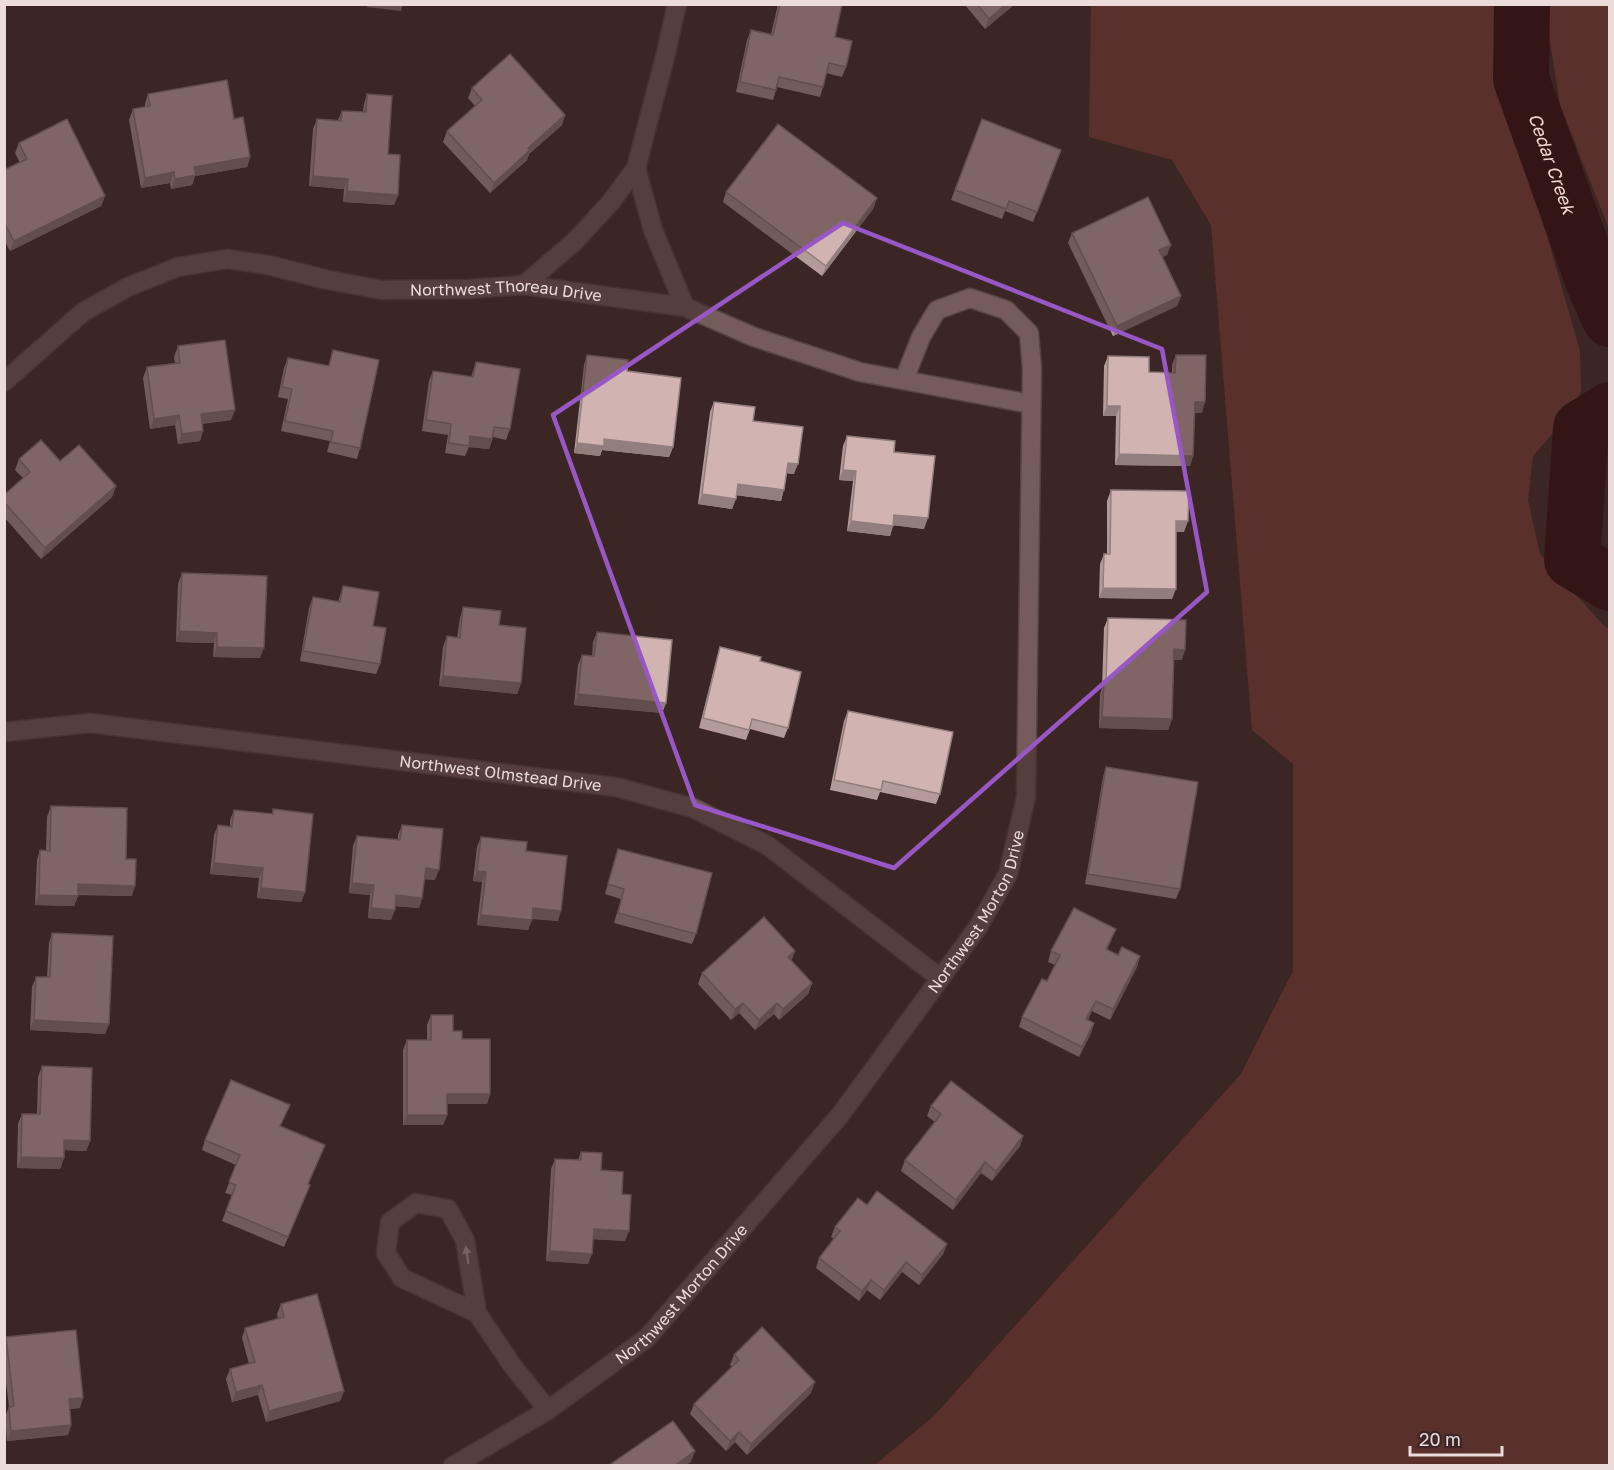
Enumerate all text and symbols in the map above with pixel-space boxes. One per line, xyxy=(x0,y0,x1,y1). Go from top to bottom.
water label: Cedar Creek xyxy=(1524,110,1581,219)
street label: Northwest Thoreau Drive xyxy=(410,275,603,306)
street label: Northwest Olmstead Drive xyxy=(398,751,603,795)
street label: Northwest Morton Drive xyxy=(923,828,1028,997)
street label: Northwest Morton Drive xyxy=(611,1220,751,1368)
one-way arrow xyxy=(463,1246,472,1265)
scale bar xyxy=(1410,1419,1502,1457)
text: 20 m xyxy=(1419,1428,1461,1450)

